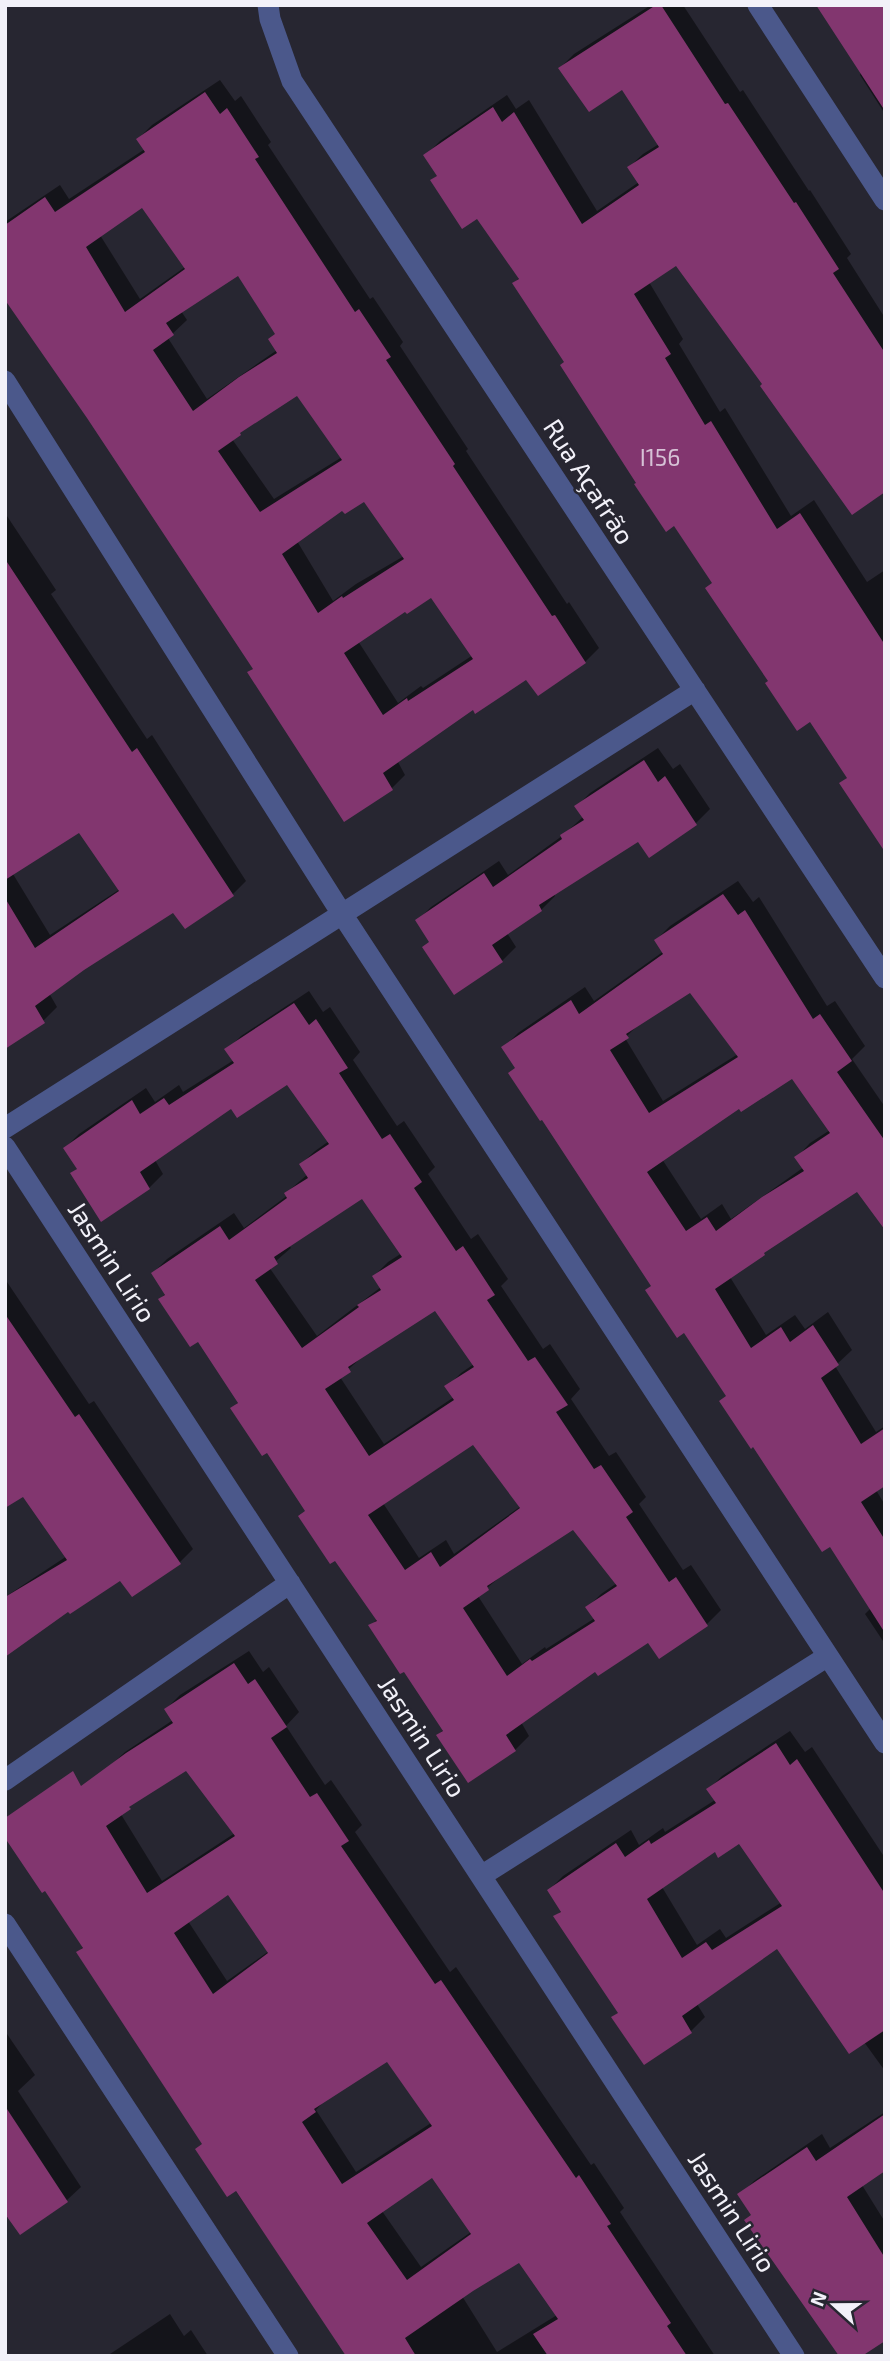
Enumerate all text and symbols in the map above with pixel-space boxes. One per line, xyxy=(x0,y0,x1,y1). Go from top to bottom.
street label: Rua Açafrão xyxy=(536,413,642,550)
house number: I156 xyxy=(640,443,680,471)
street label: Jasmin Lirio xyxy=(62,1195,164,1327)
street label: Jasmin Lirio xyxy=(372,1670,474,1802)
street label: Jasmin Lirio xyxy=(682,2145,784,2277)
north arrow xyxy=(799,2270,869,2340)
text: N xyxy=(804,2288,831,2309)

